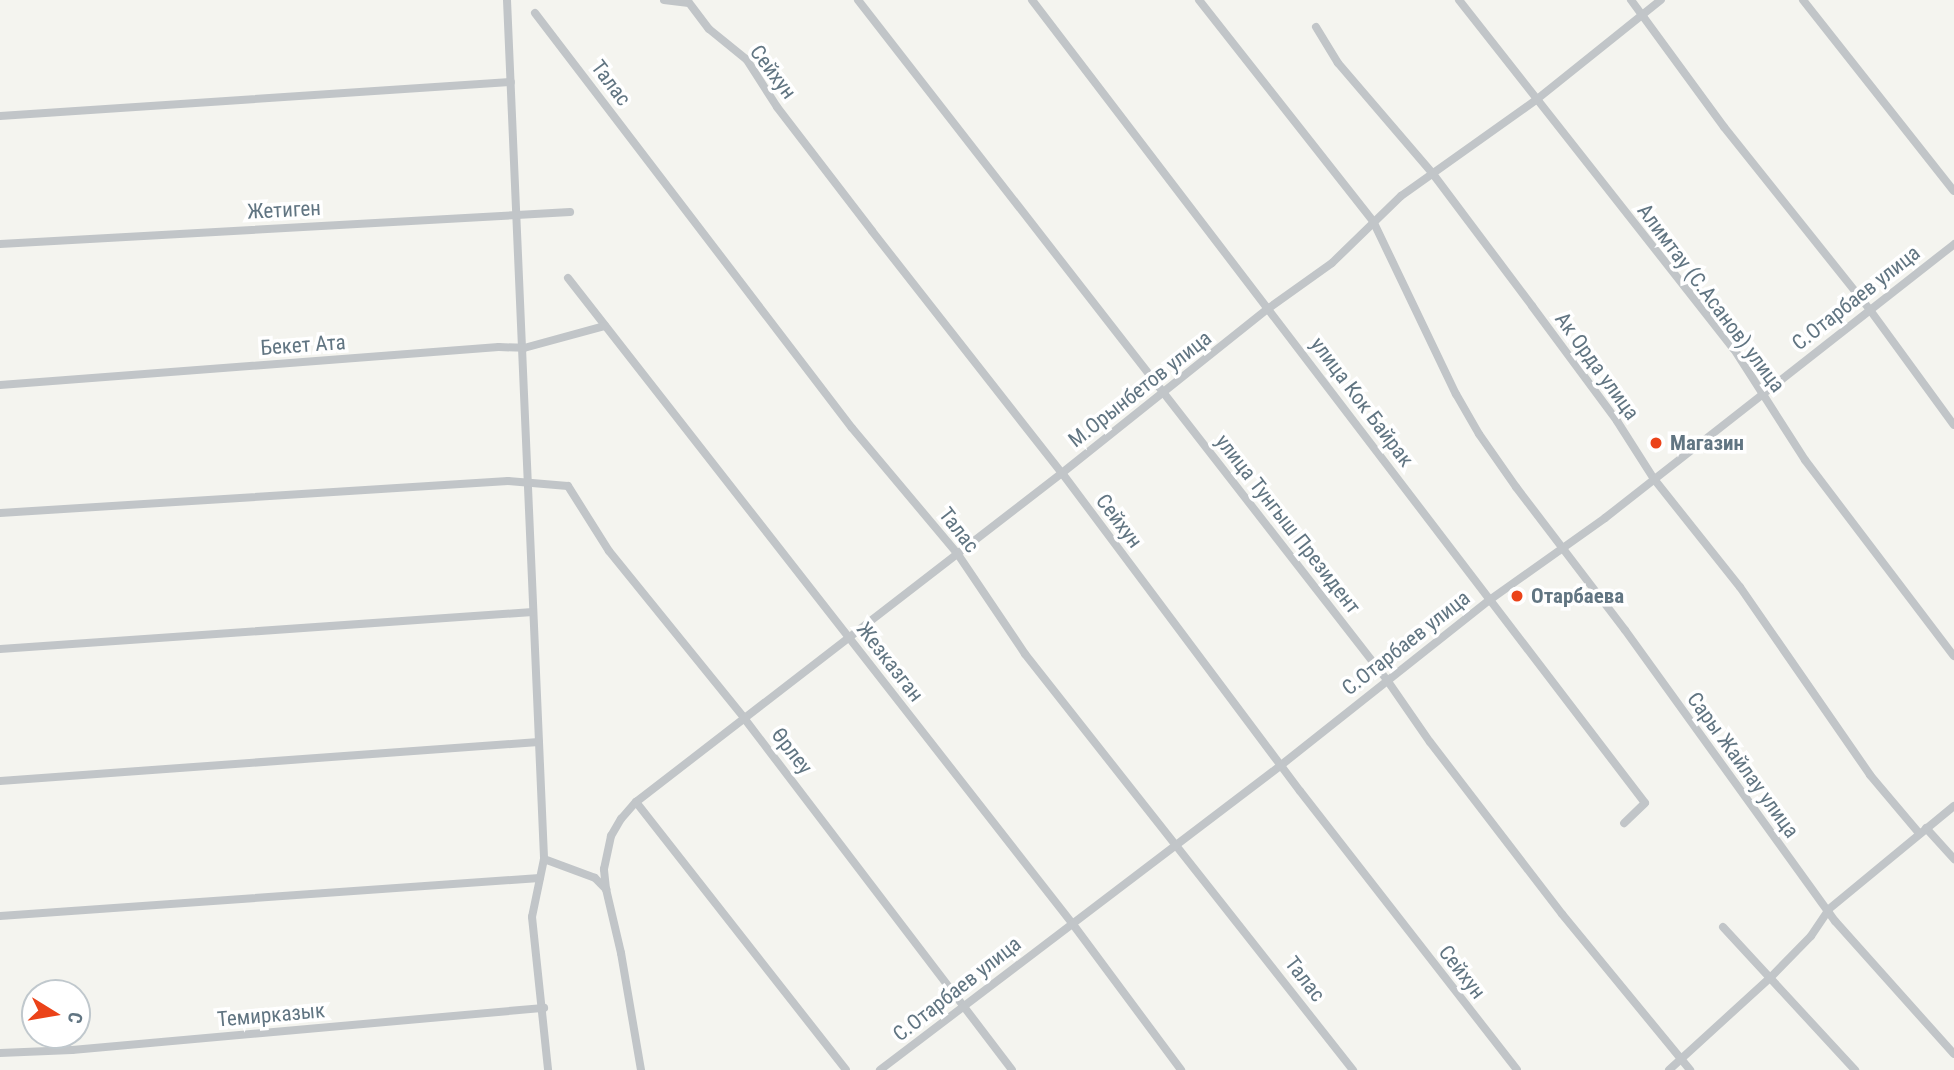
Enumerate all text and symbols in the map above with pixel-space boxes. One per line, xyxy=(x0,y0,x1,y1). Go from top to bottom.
street label: Сейхун xyxy=(745,40,801,104)
street label: Талас xyxy=(586,55,636,111)
street label: Жетиген xyxy=(246,195,322,225)
street label: Алимтау (С.Асанов) улица xyxy=(1632,199,1790,397)
street label: С.Отарбаев улица xyxy=(1787,240,1925,356)
street label: Ак Орда улица xyxy=(1550,307,1644,425)
street label: М.Орынбетов улица xyxy=(1063,325,1217,453)
street label: Бекет Ата xyxy=(260,329,346,361)
street label: улица Кок Байрак xyxy=(1305,332,1419,472)
street label: улица Тунгыш Президент xyxy=(1210,429,1366,619)
place label: Магазин xyxy=(1670,430,1744,456)
marker: Магазин xyxy=(1648,435,1664,451)
street label: Сейхун xyxy=(1091,489,1147,553)
street label: Талас xyxy=(934,502,984,558)
place label: Отарбаева xyxy=(1531,583,1624,609)
street label: С.Отарбаев улица xyxy=(1337,585,1475,701)
marker: Отарбаева xyxy=(1509,588,1525,604)
street label: Жезказган xyxy=(851,617,929,707)
street label: Сары Жайлау улица xyxy=(1682,687,1804,843)
street label: Өрлеу xyxy=(766,723,818,779)
street label: С.Отарбаев улица xyxy=(888,931,1026,1047)
street label: Сейхун xyxy=(1433,940,1491,1004)
street label: Талас xyxy=(1280,951,1330,1007)
north arrow xyxy=(21,979,91,1049)
street label: Темирказык xyxy=(216,998,326,1032)
text: С xyxy=(63,1010,87,1025)

